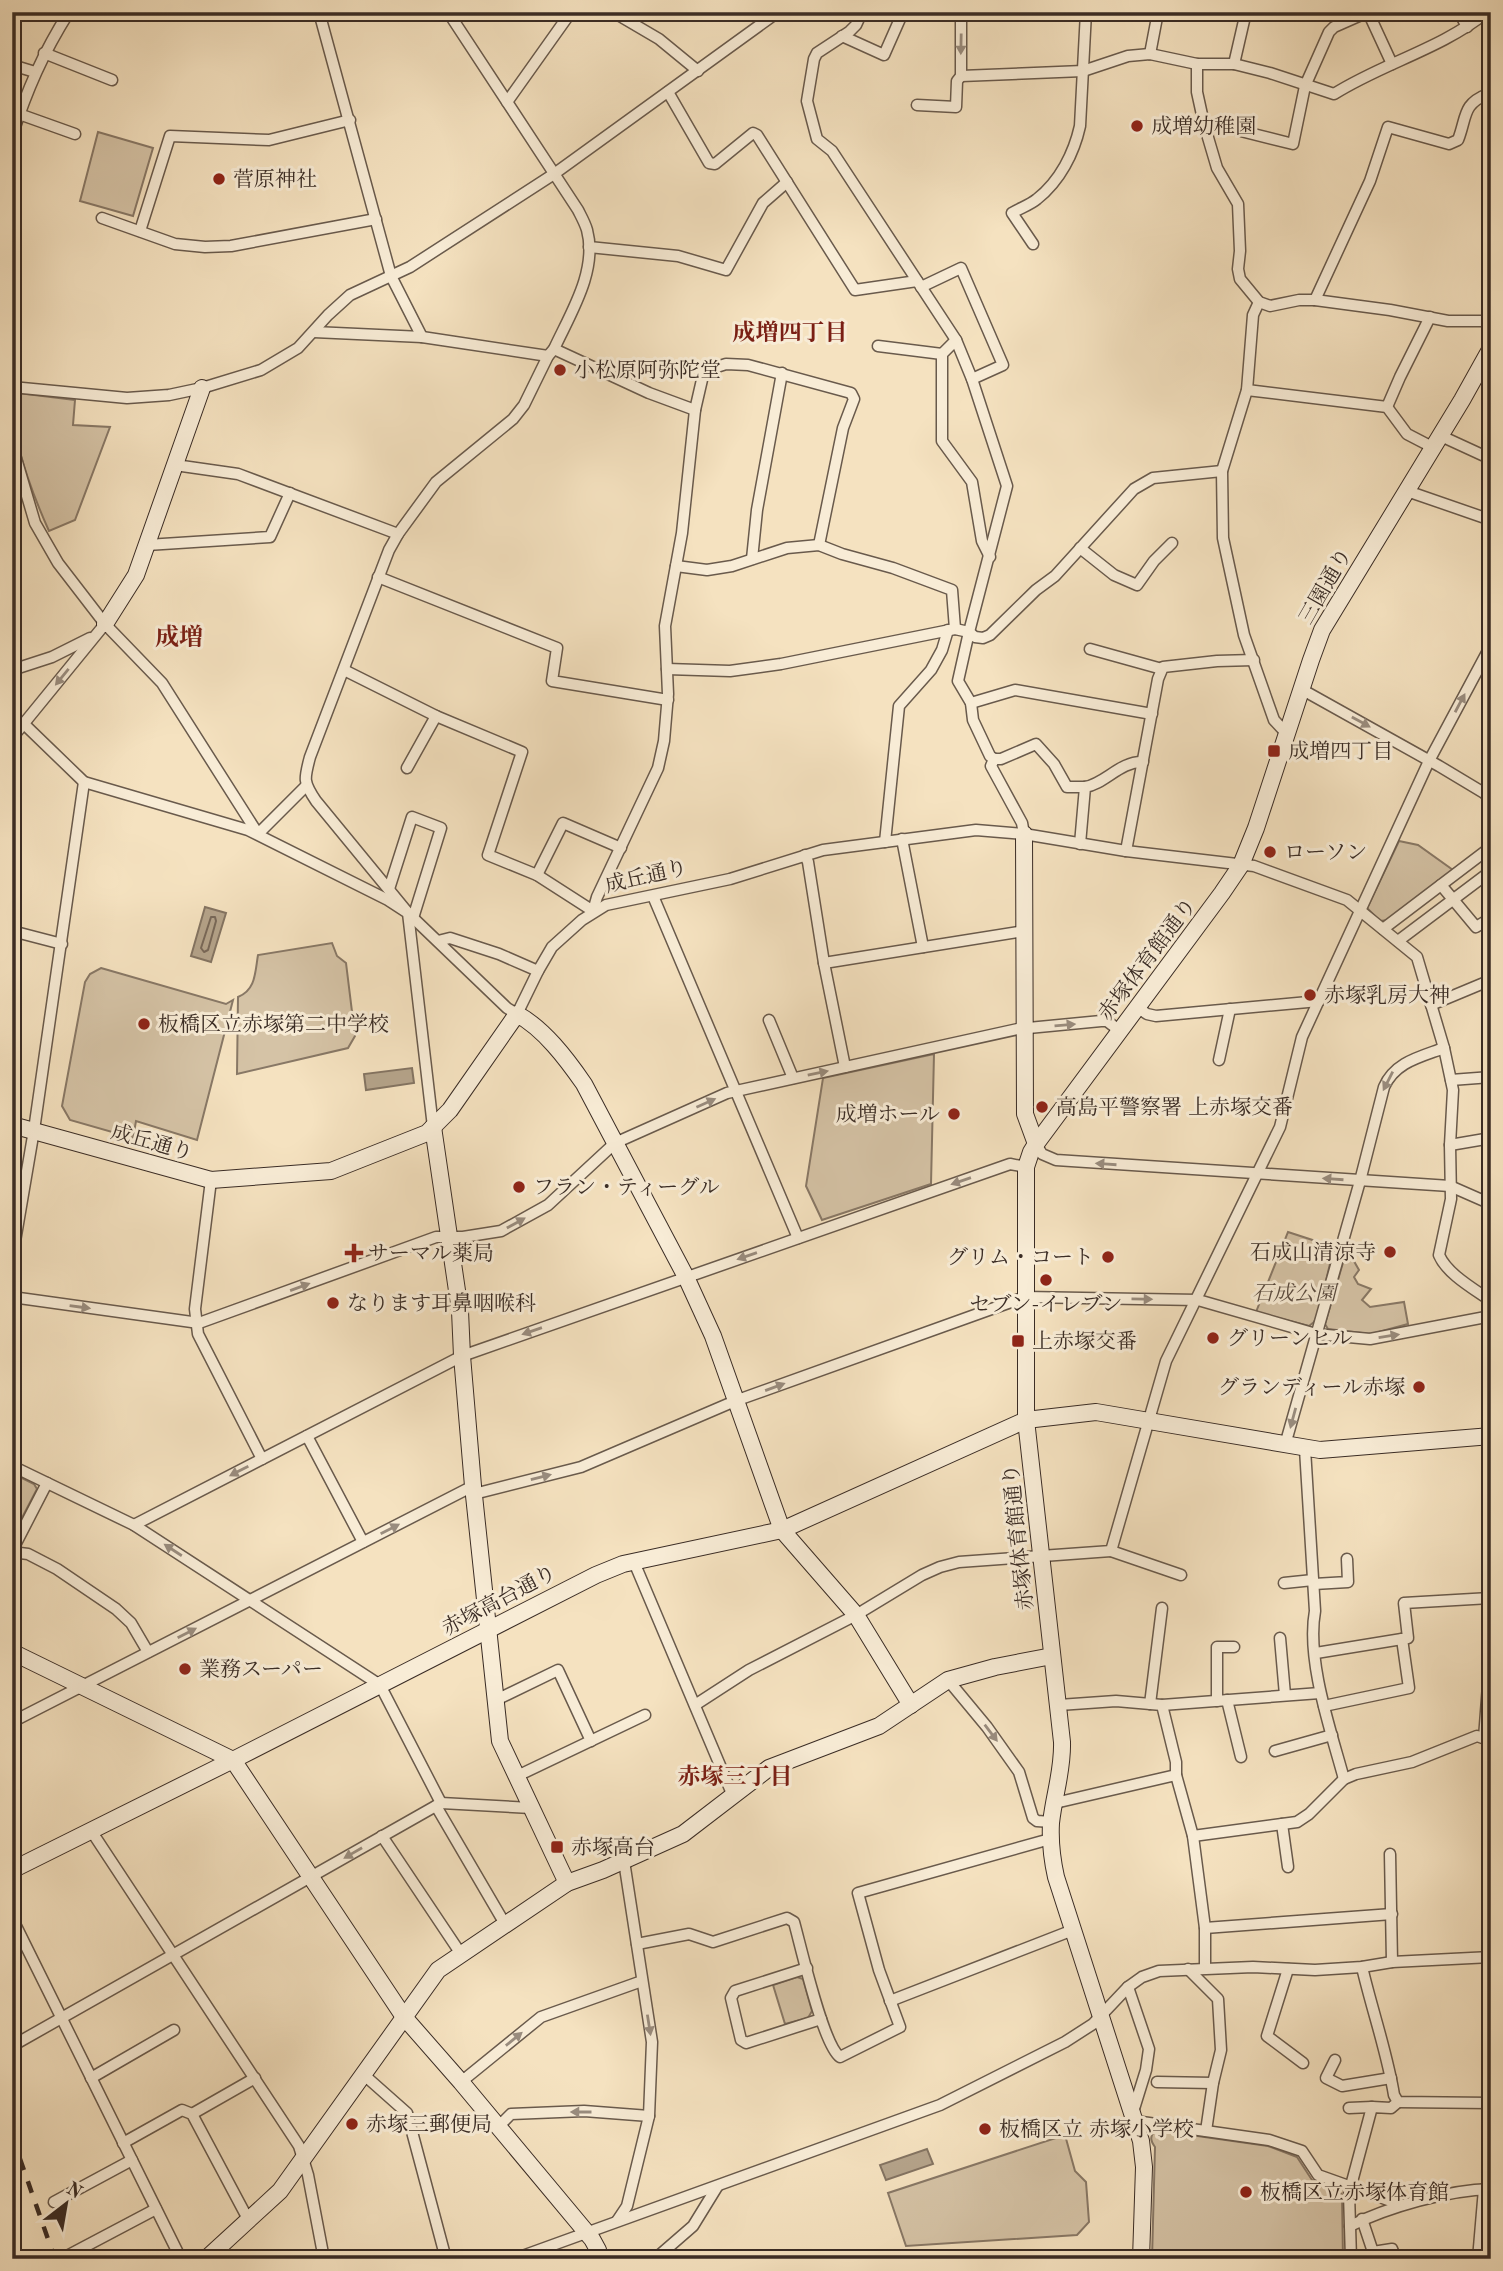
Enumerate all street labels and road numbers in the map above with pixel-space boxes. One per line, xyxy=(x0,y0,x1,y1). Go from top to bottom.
street label: 三園通り xyxy=(1294,544,1356,628)
street label: 成丘通り xyxy=(603,856,690,897)
street label: 赤塚体育館通り xyxy=(1094,894,1201,1025)
street label: 成丘通り xyxy=(108,1120,195,1165)
street label: 赤塚体育館通り xyxy=(999,1463,1038,1611)
street label: 赤塚高台通り xyxy=(438,1561,560,1640)

